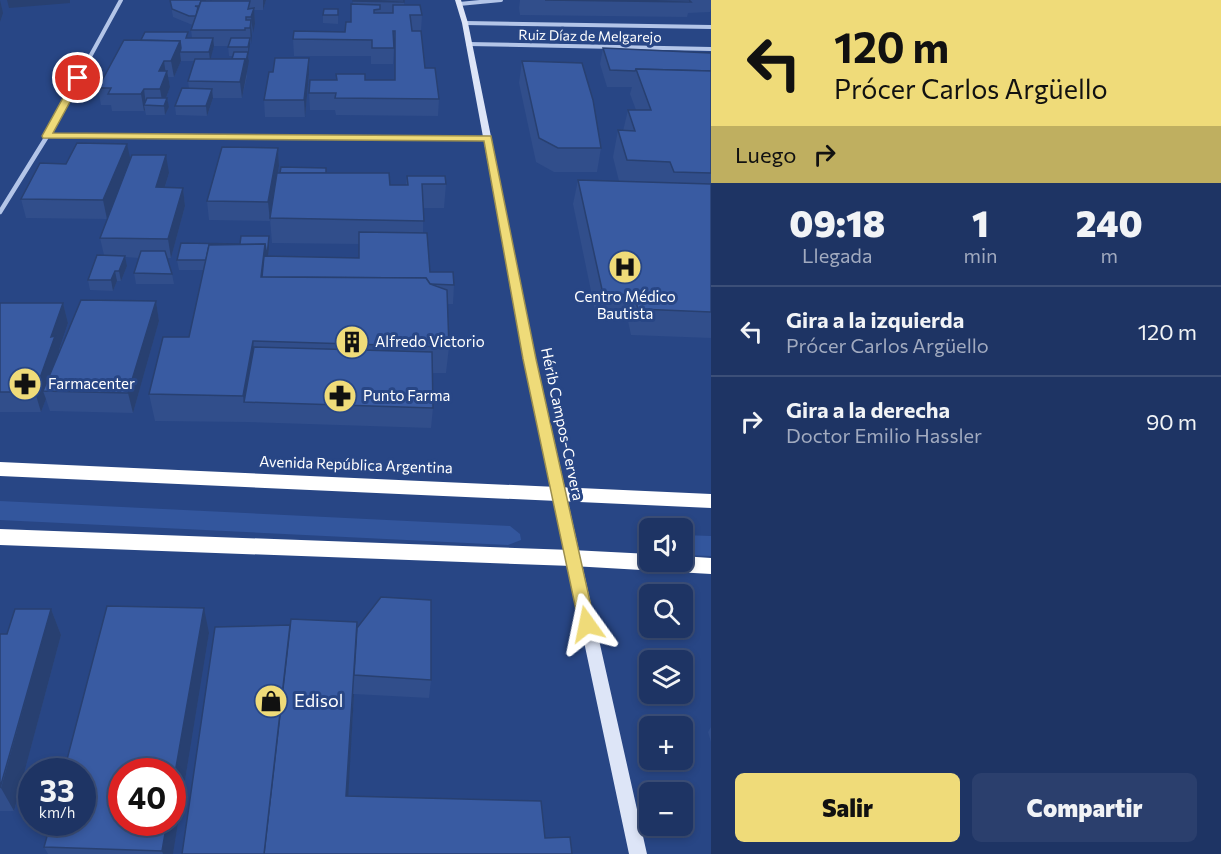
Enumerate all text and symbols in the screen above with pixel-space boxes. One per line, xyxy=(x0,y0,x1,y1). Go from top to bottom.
text: 120 m xyxy=(834,20,949,72)
icon: left xyxy=(735,24,813,102)
street label: Ruiz Díaz de Melgarejo xyxy=(518,26,662,45)
pin xyxy=(52,52,103,103)
icon: arrive xyxy=(61,61,94,94)
text: Prócer Carlos Argüello xyxy=(834,72,1108,105)
icon: right xyxy=(808,138,841,171)
text: Luego xyxy=(735,141,796,168)
text: 09:18 xyxy=(789,200,885,244)
text: 1 xyxy=(972,200,989,244)
text: 240 xyxy=(1076,200,1143,244)
text: Llegada xyxy=(802,243,872,267)
text: min xyxy=(963,243,998,267)
text: m xyxy=(1101,243,1118,267)
hospital icon: Centro Médico Bautista xyxy=(607,249,643,285)
place label: Centro Médico Bautista xyxy=(574,287,676,322)
text: Gira a la izquierda xyxy=(786,306,964,333)
icon: left xyxy=(735,315,768,348)
text: 120 m xyxy=(1138,318,1197,345)
building icon: Alfredo Victorio xyxy=(334,324,370,360)
place label: Alfredo Victorio xyxy=(375,332,485,350)
text: Prócer Carlos Argüello xyxy=(786,333,989,357)
street label: Hérib Campos-Cervera xyxy=(538,346,588,502)
pharmacy icon: Farmacenter xyxy=(7,366,43,402)
place label: Farmacenter xyxy=(48,374,135,392)
pharmacy icon: Punto Farma xyxy=(322,378,358,414)
place label: Punto Farma xyxy=(363,386,450,404)
text: Gira a la derecha xyxy=(786,396,950,423)
icon: right xyxy=(735,405,768,438)
text: 90 m xyxy=(1146,408,1197,435)
text: Doctor Emilio Hassler xyxy=(786,423,982,447)
street label: Avenida República Argentina xyxy=(259,452,453,476)
map controls xyxy=(639,518,693,836)
button: sound xyxy=(639,518,693,572)
button: search xyxy=(639,584,693,638)
position arrow xyxy=(555,592,619,656)
button: layers xyxy=(639,650,693,704)
shop icon: Edisol xyxy=(253,683,289,719)
place label: Edisol xyxy=(294,689,343,711)
button: + xyxy=(639,716,693,770)
speed limit sign: 40 xyxy=(108,758,186,836)
text: 33 xyxy=(40,771,74,808)
button: Salir xyxy=(735,773,960,842)
button: Compartir xyxy=(972,773,1197,842)
button: − xyxy=(639,782,693,836)
text: km/h xyxy=(39,803,75,821)

